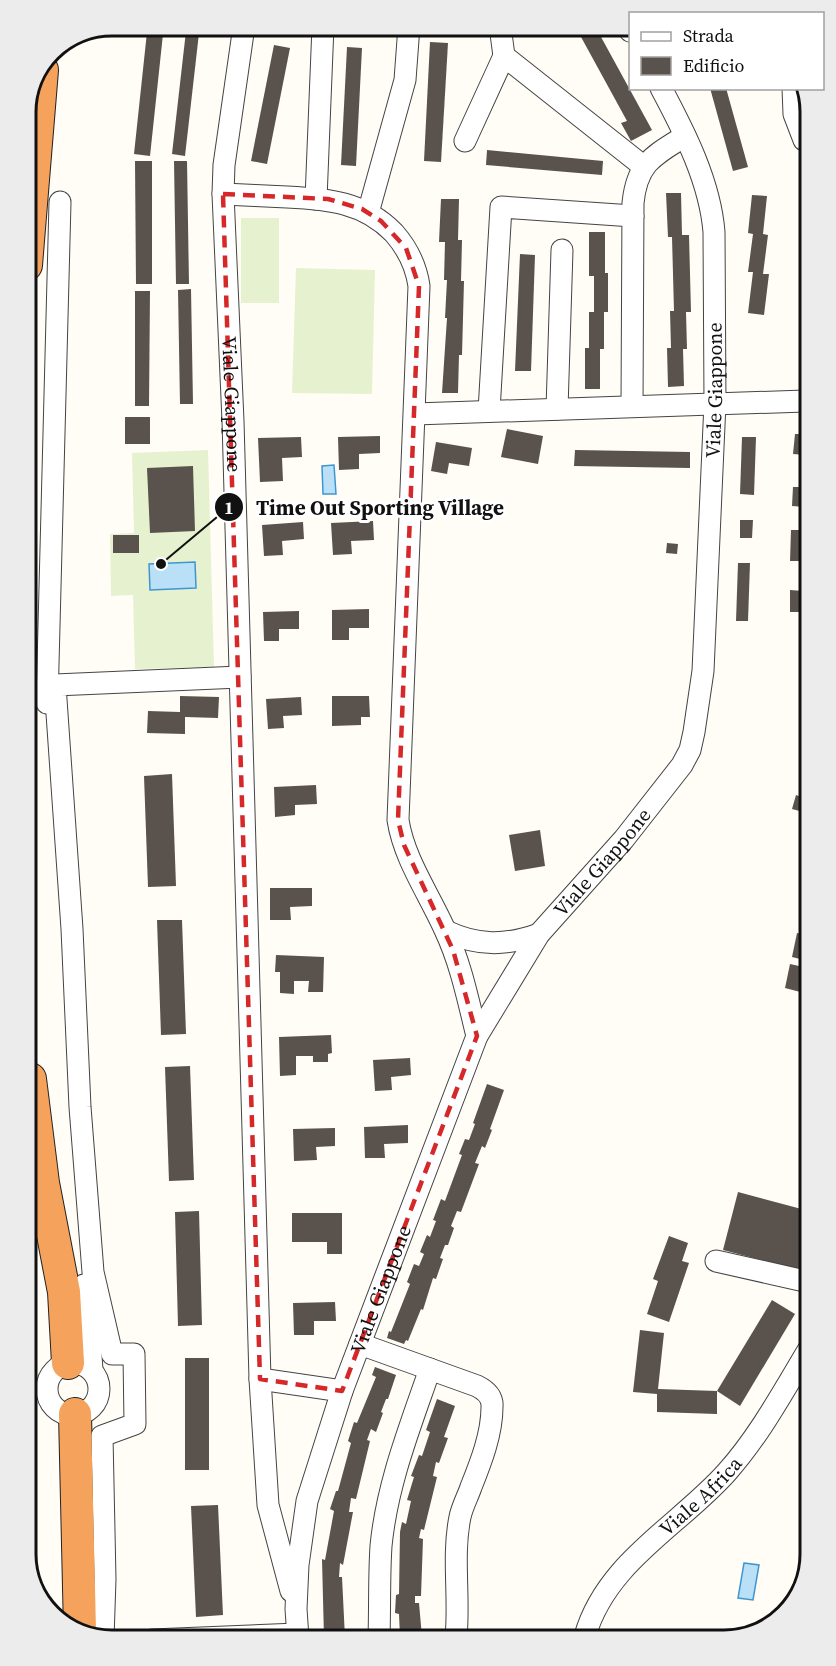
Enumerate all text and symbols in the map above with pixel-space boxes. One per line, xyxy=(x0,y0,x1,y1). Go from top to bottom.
legend xyxy=(629,12,824,90)
text: Strada xyxy=(683,23,734,48)
text: Edificio xyxy=(683,53,744,78)
street label: Viale Giappone xyxy=(699,322,729,459)
street label: Viale Giappone xyxy=(215,336,248,473)
callout: Time Out Sporting Village xyxy=(214,488,517,527)
text: Time Out Sporting Village xyxy=(256,493,504,522)
text: 1 xyxy=(224,495,234,520)
street label: Viale Giappone xyxy=(547,802,657,923)
street label: Viale Giappone xyxy=(343,1221,418,1358)
street label: Viale Africa xyxy=(653,1450,749,1542)

